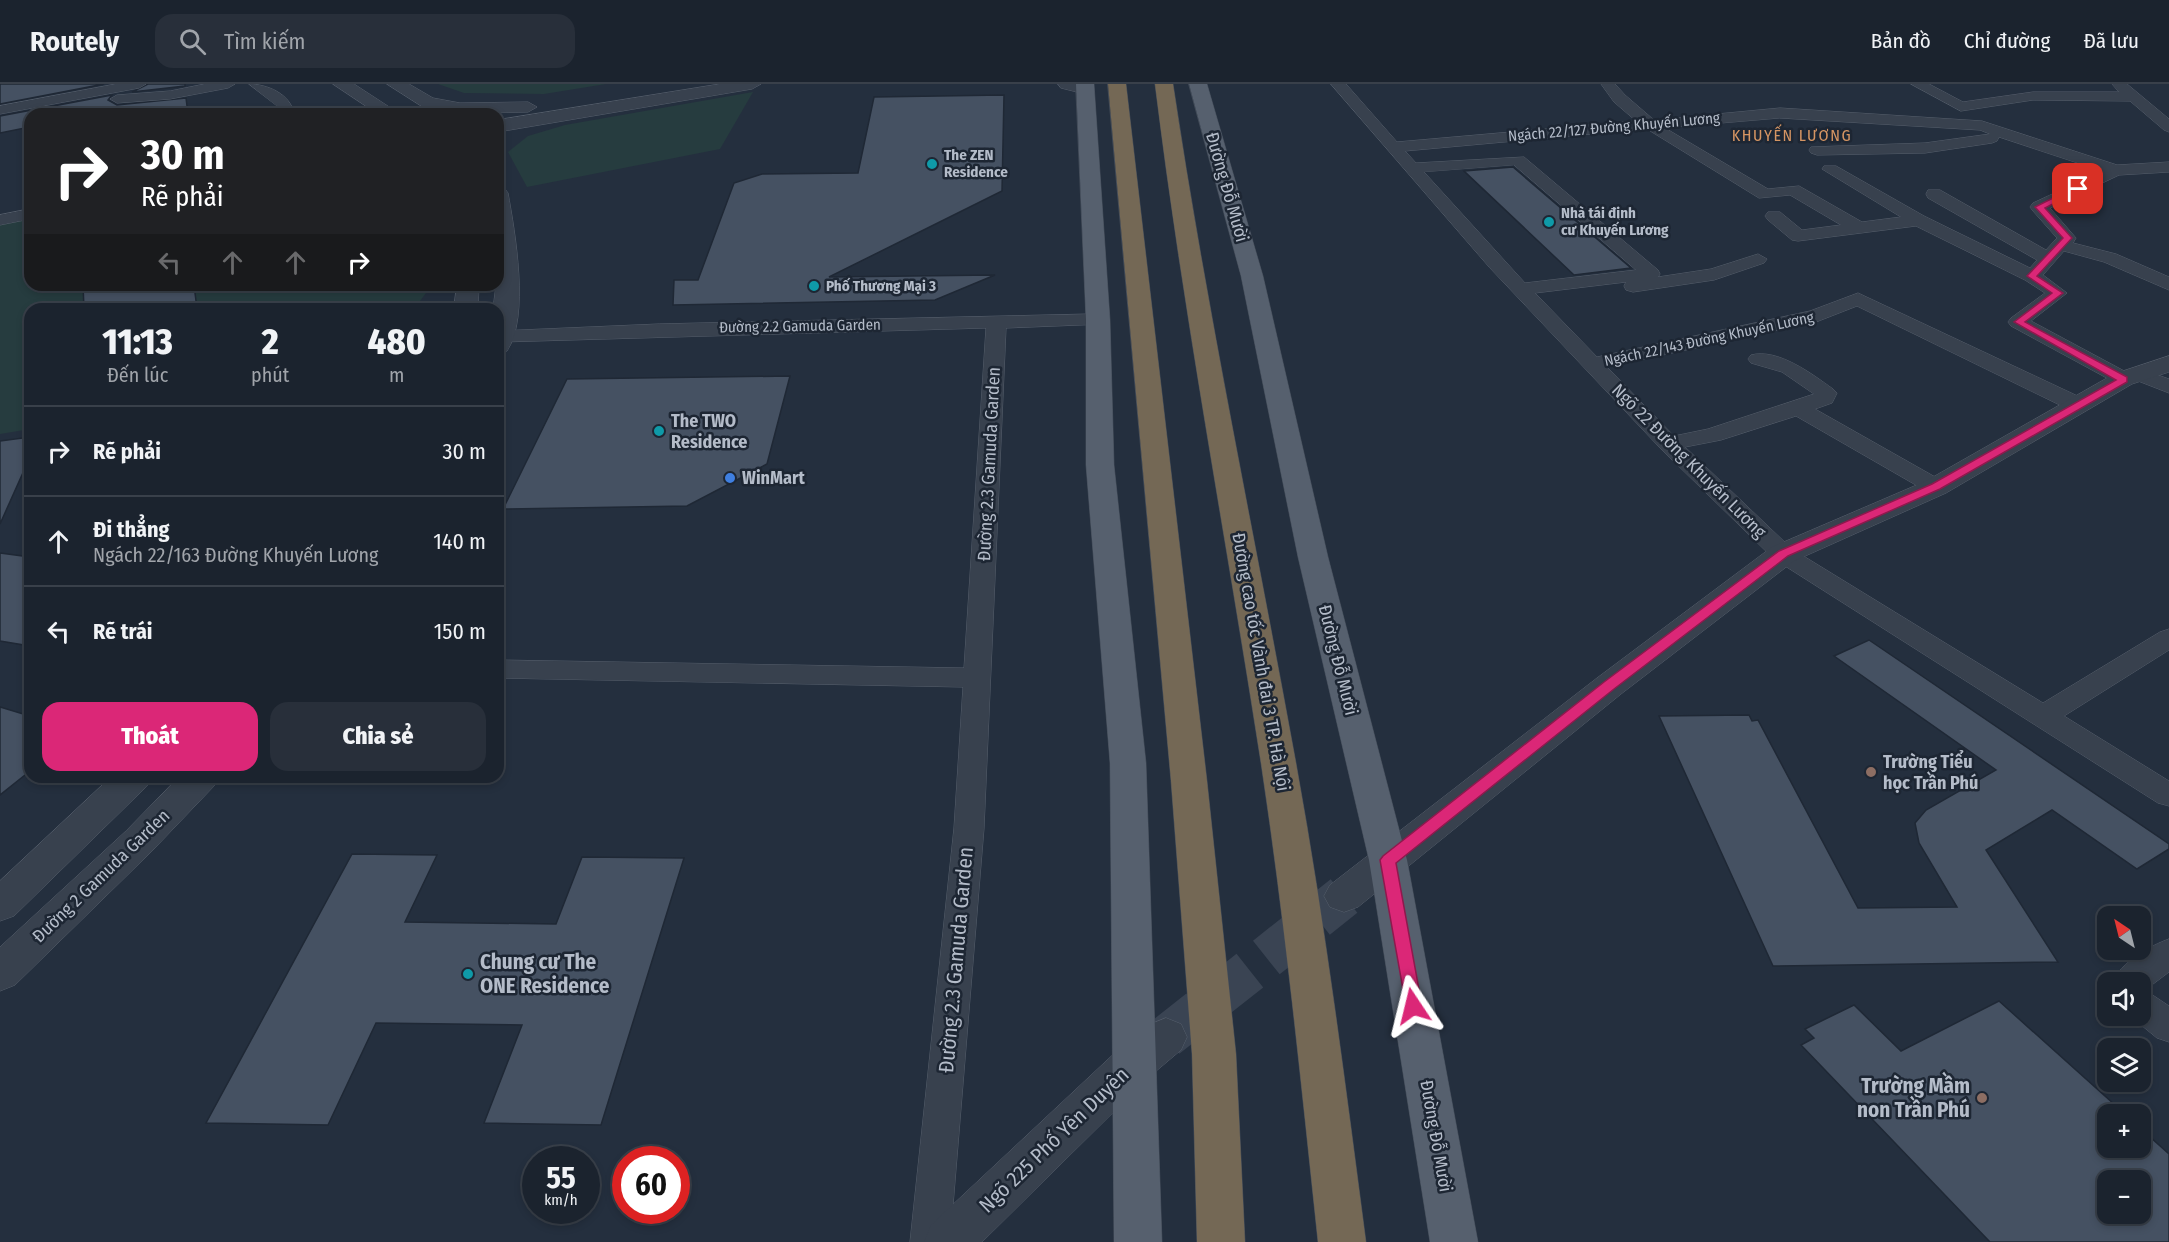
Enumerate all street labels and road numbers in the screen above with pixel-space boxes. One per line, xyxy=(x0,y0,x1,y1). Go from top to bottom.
street label: Ngách 22/127 Đường Khuyến Lương xyxy=(1507,109,1721,145)
street label: Đường Đỗ Mười xyxy=(1201,130,1253,244)
street label: Ngách 22/143 Đường Khuyến Lương xyxy=(1603,308,1815,370)
street label: Đường 2.2 Gamuda Garden xyxy=(719,316,881,336)
street label: Đường 2.3 Gamuda Garden xyxy=(973,366,1005,562)
street label: Ngõ 22 Đường Khuyến Lương xyxy=(1607,379,1771,543)
street label: Đường cao tốc Vành đai 3 TP. Hà Nội xyxy=(1227,531,1295,793)
street label: Đường Đỗ Mười xyxy=(1314,602,1362,718)
street label: Đường 2 Gamuda Garden xyxy=(28,805,174,947)
street label: Đường 2.3 Gamuda Garden xyxy=(933,846,979,1074)
street label: Ngõ 225 Phố Yên Duyên xyxy=(974,1062,1134,1218)
street label: Đường Đỗ Mười xyxy=(1415,1078,1457,1194)

